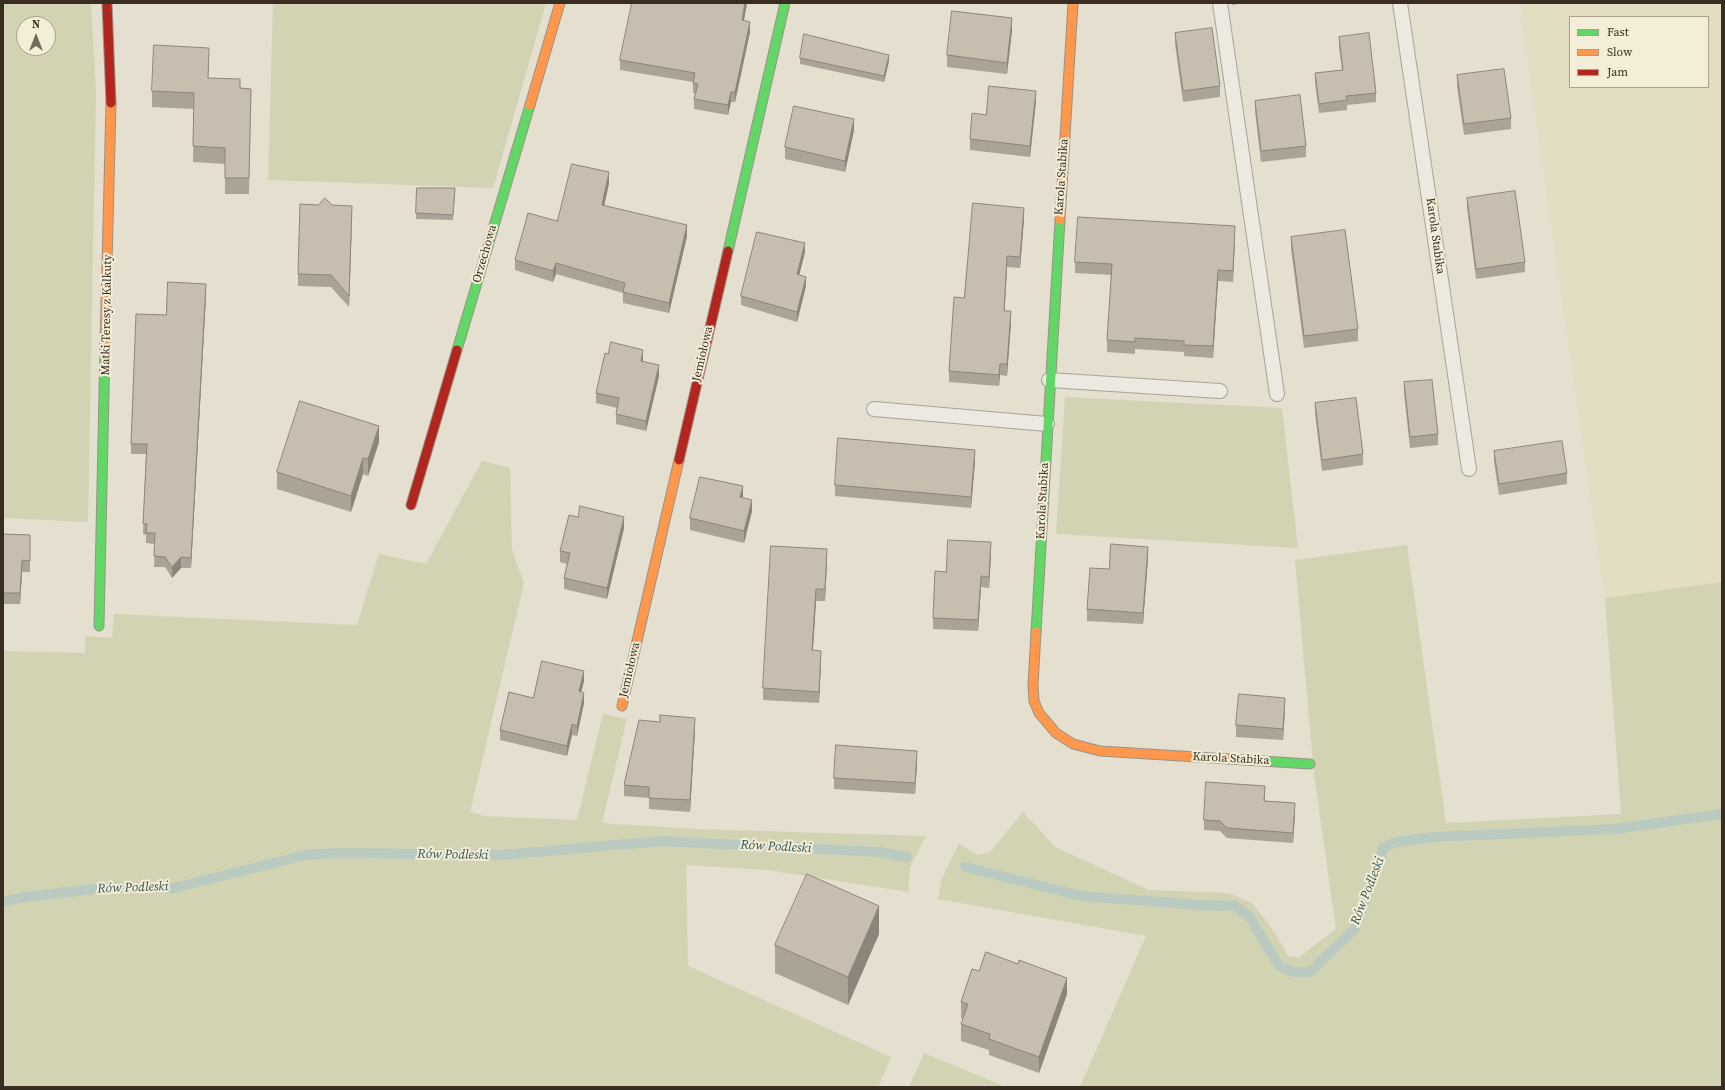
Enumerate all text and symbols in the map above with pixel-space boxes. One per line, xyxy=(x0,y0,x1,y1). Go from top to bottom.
north arrow xyxy=(16,16,56,56)
legend xyxy=(1569,16,1709,88)
text: N xyxy=(32,17,40,32)
text: Fast xyxy=(1607,24,1629,40)
text: Slow xyxy=(1607,44,1632,60)
text: Jam xyxy=(1607,64,1628,80)
street label: Karola Stabika xyxy=(1052,138,1072,216)
street label: Karola Stabika xyxy=(1423,197,1447,275)
street label: Orzechowa xyxy=(470,223,500,285)
street label: Matki Teresy z Kalkuty xyxy=(99,255,115,375)
street label: Jemiołowa xyxy=(690,325,716,383)
street label: Karola Stabika xyxy=(1034,462,1052,540)
street label: Jemiołowa xyxy=(617,641,643,699)
street label: Karola Stabika xyxy=(1192,750,1270,768)
water label: Rów Podleski xyxy=(740,837,812,857)
water label: Rów Podleski xyxy=(417,847,489,863)
water label: Rów Podleski xyxy=(1348,855,1388,927)
water label: Rów Podleski xyxy=(97,879,169,897)

